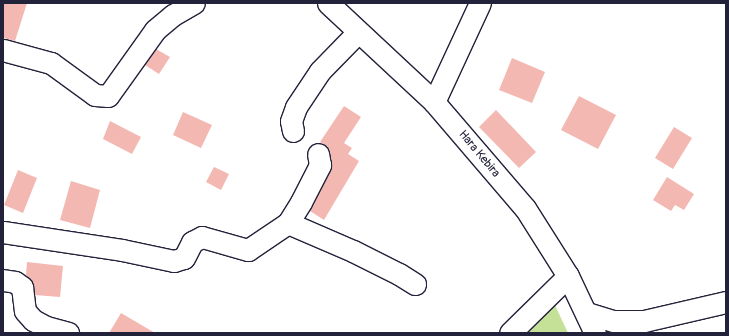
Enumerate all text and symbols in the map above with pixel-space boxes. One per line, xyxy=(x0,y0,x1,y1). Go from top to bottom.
street label: Hara Kebira xyxy=(455,128,503,180)

